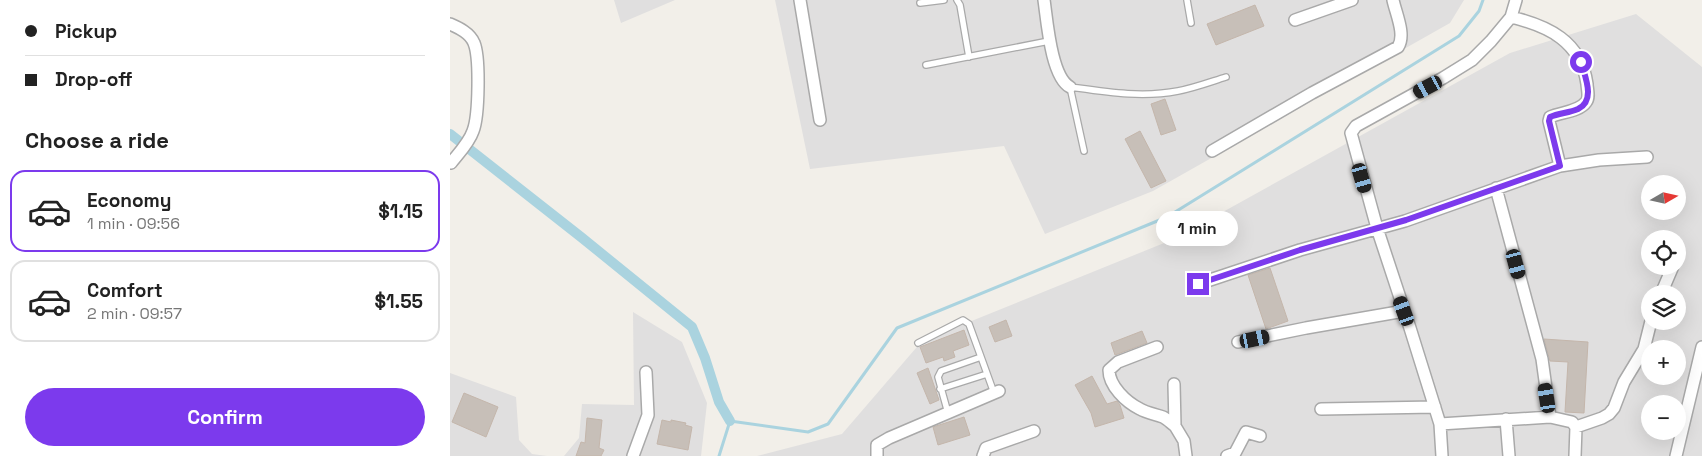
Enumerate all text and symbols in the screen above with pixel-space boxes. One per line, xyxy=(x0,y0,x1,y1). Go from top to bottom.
text: Pickup xyxy=(55,19,117,44)
route start xyxy=(1570,51,1592,73)
text: Drop-off xyxy=(55,67,133,92)
car xyxy=(1411,73,1444,101)
text: Choose a ride xyxy=(25,126,169,154)
car xyxy=(1350,162,1373,194)
north arrow xyxy=(1641,175,1686,220)
map controls xyxy=(1641,175,1686,440)
text: Economy xyxy=(87,188,171,213)
icon: car xyxy=(27,189,72,234)
text: $1.15 xyxy=(378,199,423,224)
callout: 1 min xyxy=(1157,212,1239,246)
text: 1 min · 09:56 xyxy=(87,213,180,234)
text: 1 min xyxy=(1177,218,1217,239)
button: locate xyxy=(1641,230,1686,275)
car xyxy=(1504,248,1527,280)
route end xyxy=(1187,273,1209,295)
text: Comfort xyxy=(87,278,163,303)
icon: car xyxy=(27,279,72,324)
button: layers xyxy=(1641,285,1686,330)
text: $1.55 xyxy=(374,289,423,314)
car xyxy=(1391,294,1416,328)
text: 2 min · 09:57 xyxy=(87,303,182,324)
car xyxy=(1238,329,1271,349)
button: + xyxy=(1641,340,1686,385)
car xyxy=(1537,382,1556,414)
button: Confirm xyxy=(25,388,425,446)
button: − xyxy=(1641,395,1686,440)

